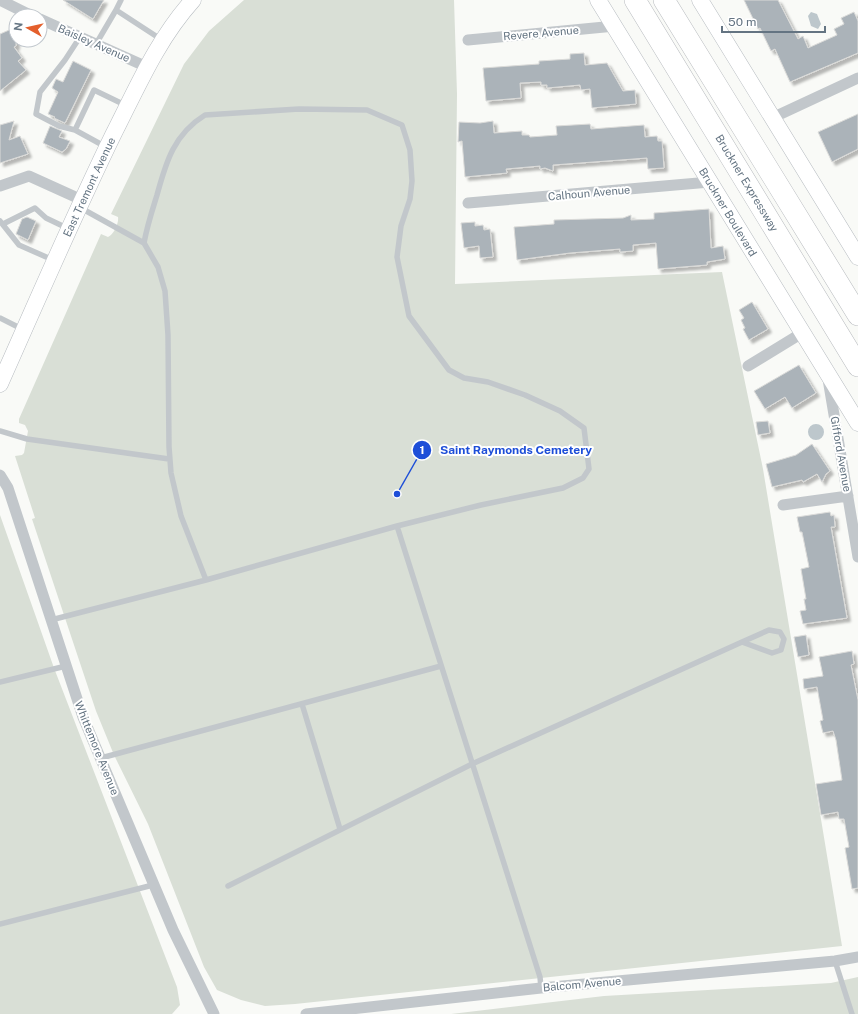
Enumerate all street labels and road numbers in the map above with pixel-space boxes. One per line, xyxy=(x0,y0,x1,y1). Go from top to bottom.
street label: Baisley Avenue xyxy=(56,22,132,64)
street label: Revere Avenue xyxy=(503,24,579,42)
street label: Bruckner Expressway xyxy=(713,132,781,234)
street label: East Tremont Avenue xyxy=(61,135,117,239)
street label: Bruckner Boulevard xyxy=(697,166,759,258)
street label: Calhoun Avenue xyxy=(547,183,631,203)
street label: Gifford Avenue xyxy=(828,415,854,493)
street label: Whittemore Avenue xyxy=(73,699,121,797)
street label: Balcom Avenue xyxy=(542,975,622,993)

